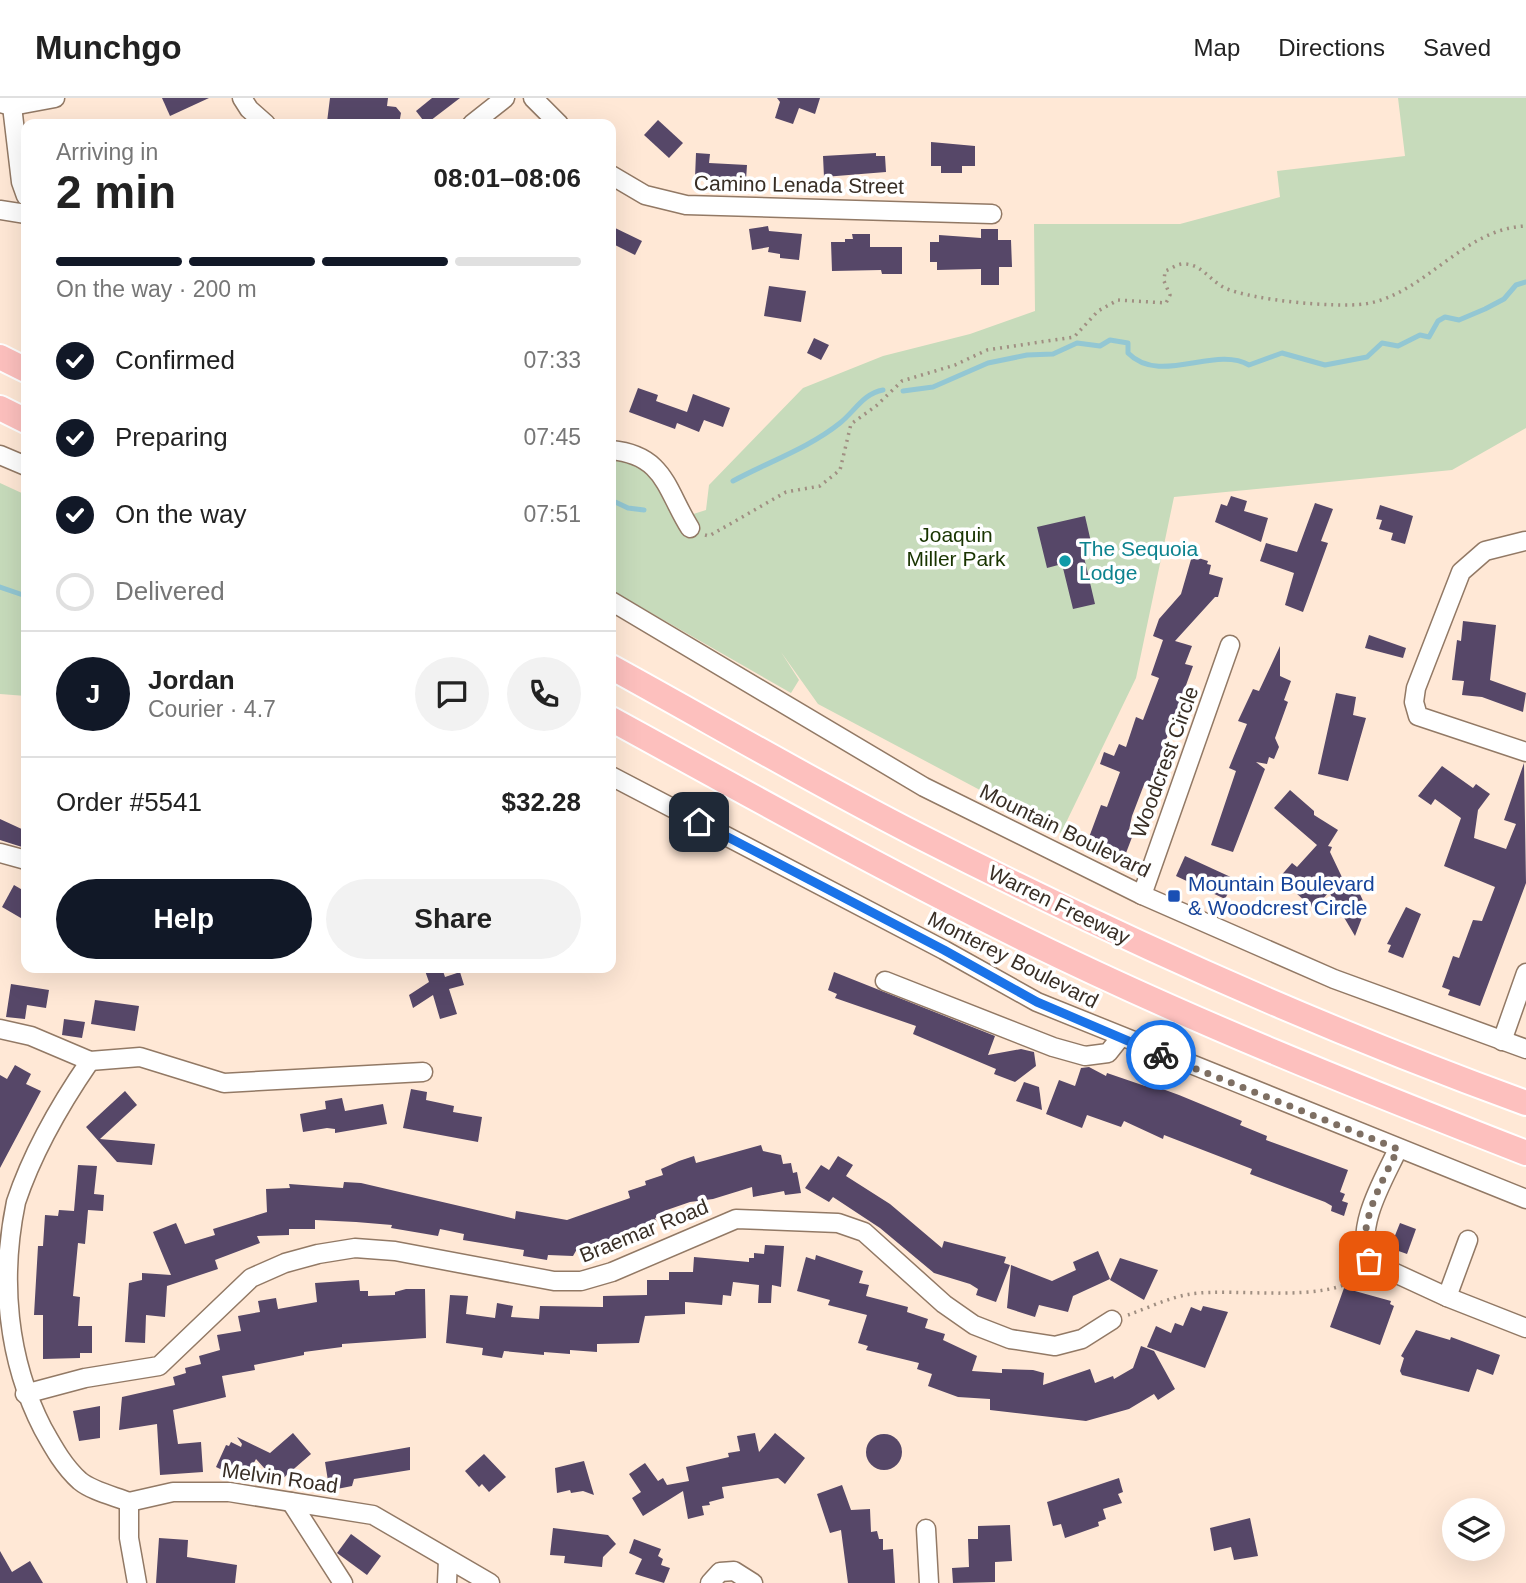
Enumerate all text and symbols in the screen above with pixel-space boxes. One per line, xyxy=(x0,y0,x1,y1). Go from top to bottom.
text: Munchgo xyxy=(35,29,182,66)
text: Map xyxy=(1194,34,1240,61)
text: Directions xyxy=(1278,34,1385,61)
text: Saved xyxy=(1423,34,1491,61)
text: Arriving in xyxy=(56,139,158,165)
text: 08:01–08:06 xyxy=(434,163,581,193)
text: 2 min xyxy=(56,166,176,218)
street label: Camino Lenada Street xyxy=(694,171,904,198)
text: On the way · 200 m xyxy=(56,276,257,302)
icon: check xyxy=(56,342,94,380)
text: Confirmed xyxy=(115,345,235,375)
text: 07:33 xyxy=(523,347,581,373)
icon: check xyxy=(56,419,94,457)
text: Preparing xyxy=(115,422,228,452)
text: 07:45 xyxy=(523,424,581,450)
icon: check xyxy=(56,496,94,534)
text: On the way xyxy=(115,499,247,529)
text: 07:51 xyxy=(523,501,581,527)
park label: Joaquin Miller Park xyxy=(906,523,1006,570)
place label: The Sequoia Lodge xyxy=(1079,537,1198,584)
marker: The Sequoia Lodge xyxy=(1057,553,1073,569)
text: Delivered xyxy=(115,576,225,606)
button: chat xyxy=(415,657,489,731)
button: phone xyxy=(507,657,581,731)
text: Jordan xyxy=(148,665,235,695)
text: J xyxy=(86,679,100,709)
street label: Woodcrest Circle xyxy=(1126,683,1203,841)
text: Courier · 4.7 xyxy=(148,696,276,722)
street label: Mountain Boulevard xyxy=(976,779,1154,882)
text: Order #5541 xyxy=(56,787,202,817)
text: $32.28 xyxy=(501,787,581,817)
pin xyxy=(669,792,729,852)
icon: home xyxy=(680,803,718,841)
street label: Warren Freeway xyxy=(985,860,1134,949)
place label: Mountain Boulevard & Woodcrest Circle xyxy=(1188,872,1375,919)
button: Help xyxy=(56,879,312,959)
button: Share xyxy=(326,879,581,959)
marker: Mountain Boulevard & Woodcrest Circle xyxy=(1166,888,1182,904)
street label: Monterey Boulevard xyxy=(924,907,1102,1012)
courier xyxy=(1126,1020,1196,1090)
icon: bike xyxy=(1142,1036,1180,1074)
street label: Braemar Road xyxy=(576,1194,711,1267)
pin xyxy=(1339,1231,1399,1291)
icon: bag xyxy=(1350,1242,1388,1280)
street label: Melvin Road xyxy=(221,1458,339,1497)
map controls xyxy=(1442,1498,1505,1561)
button: layers xyxy=(1442,1498,1505,1561)

